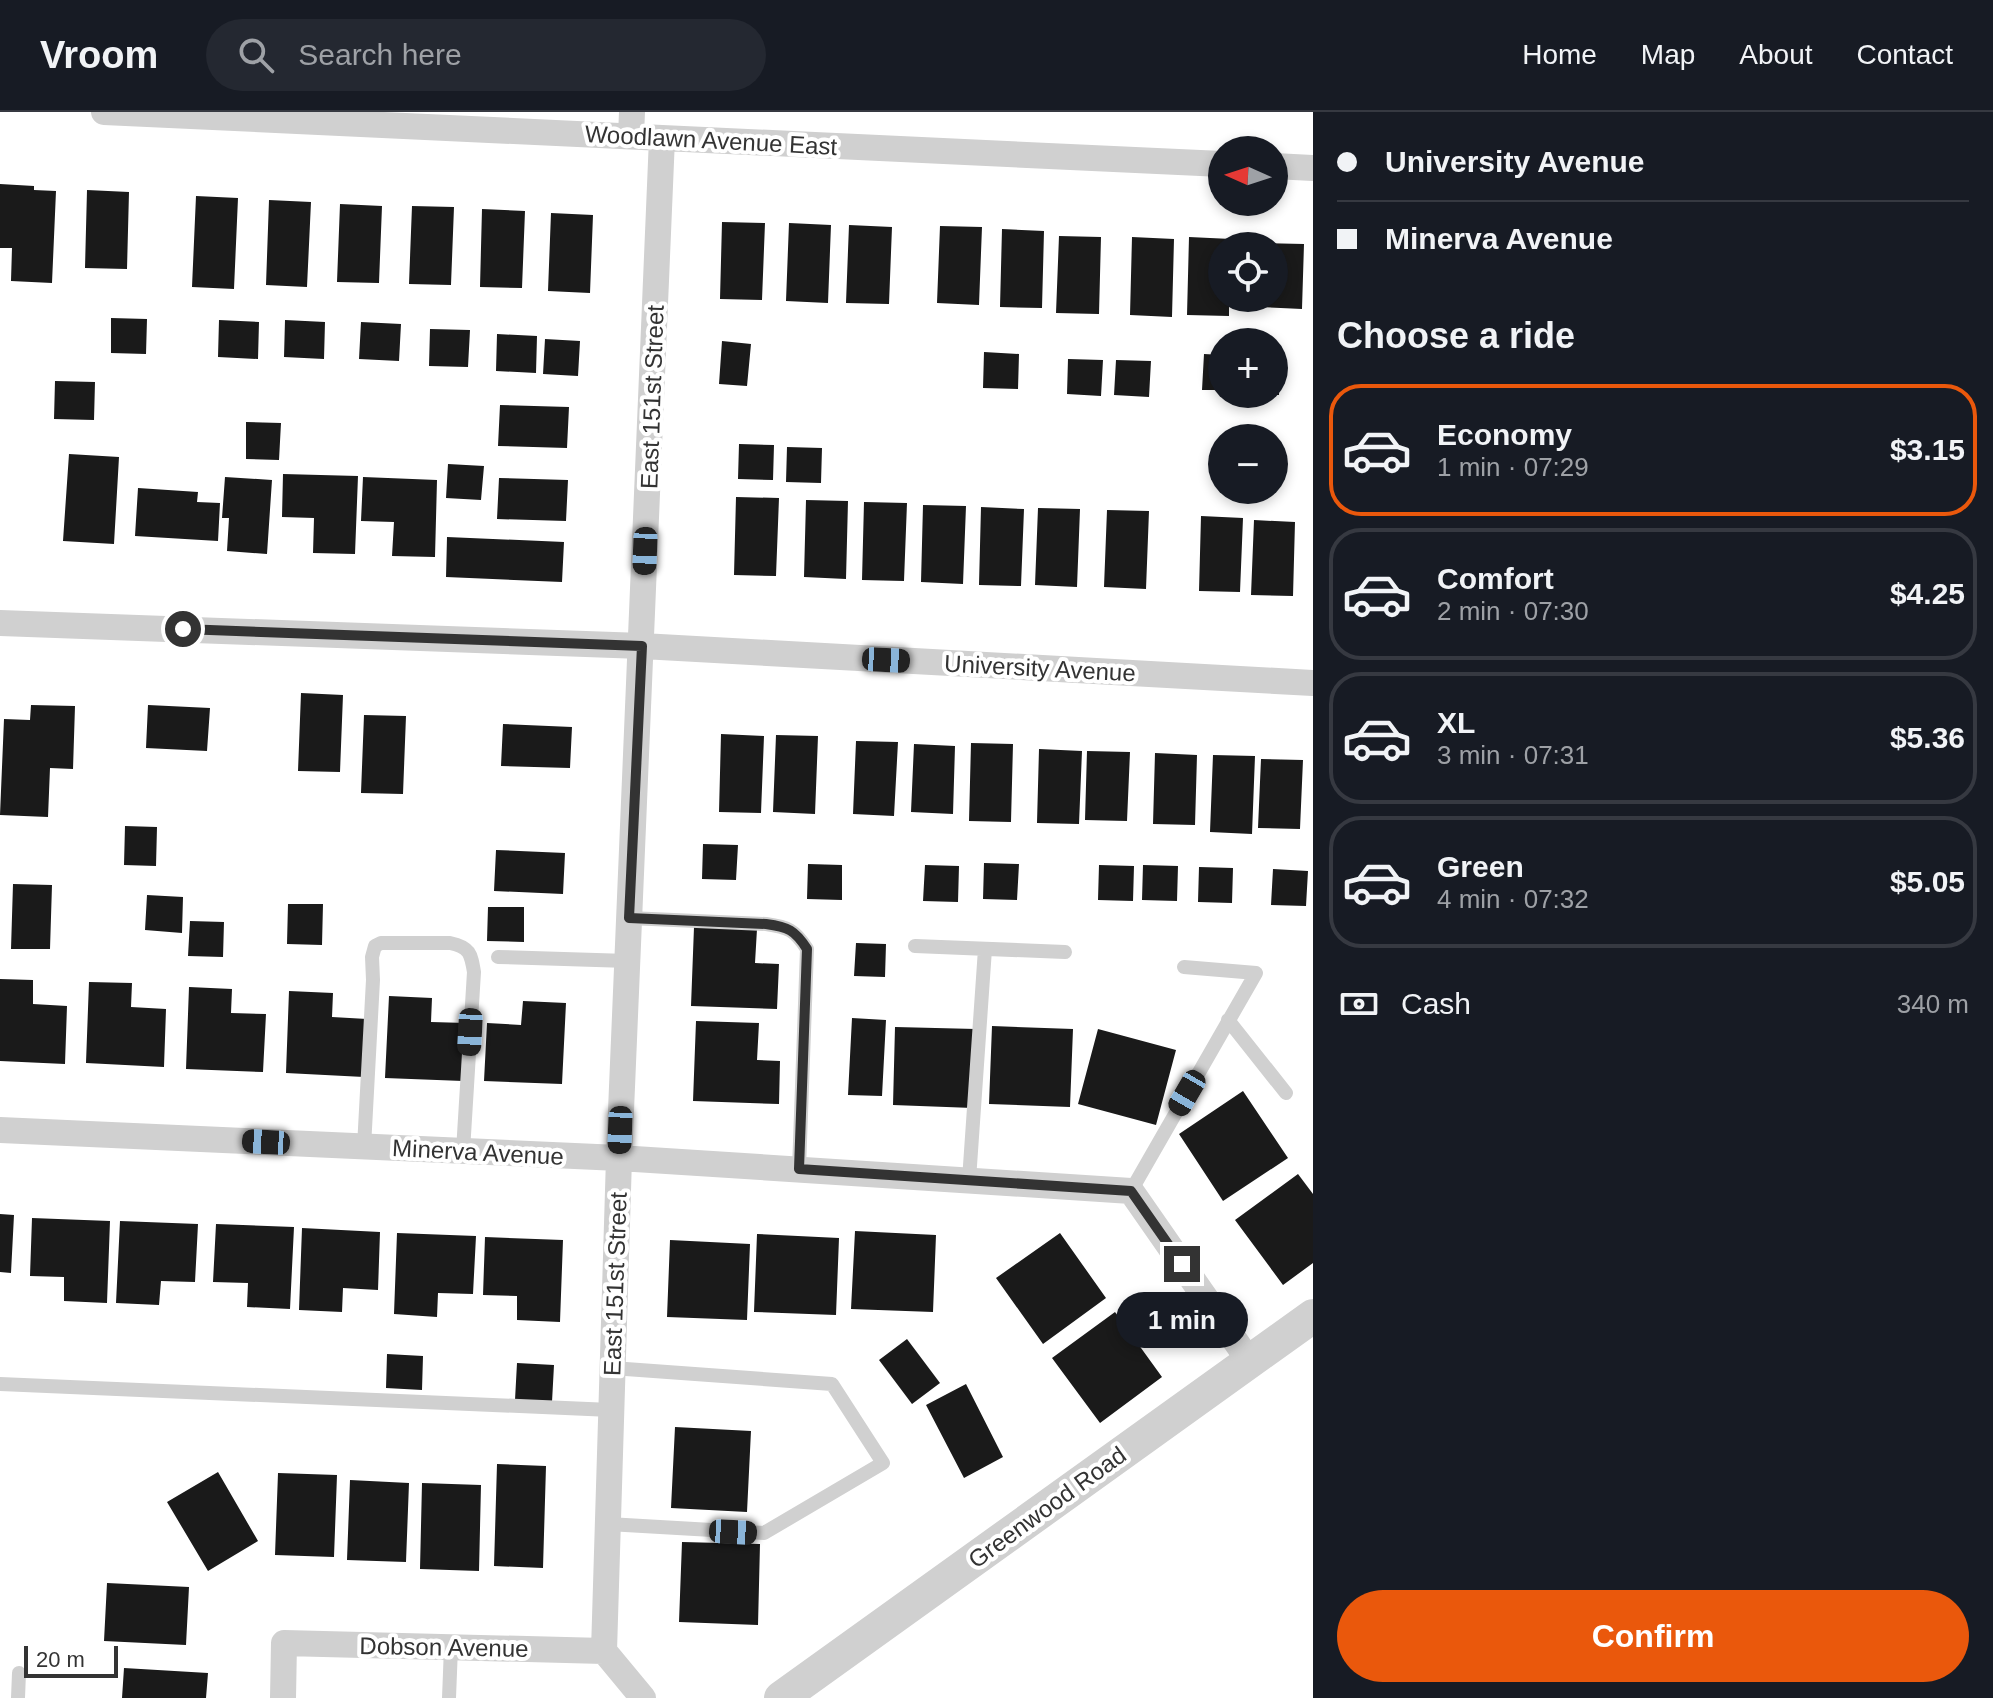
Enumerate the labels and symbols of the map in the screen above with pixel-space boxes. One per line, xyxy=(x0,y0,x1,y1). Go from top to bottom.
street label: Woodlawn Avenue East xyxy=(584,120,838,160)
north arrow xyxy=(1208,136,1288,216)
street label: East 151st Street xyxy=(635,304,669,489)
car xyxy=(632,527,658,575)
route start xyxy=(165,611,201,647)
car xyxy=(861,647,911,673)
street label: University Avenue xyxy=(944,650,1136,686)
car xyxy=(457,1007,483,1057)
car xyxy=(1165,1066,1209,1120)
car xyxy=(607,1106,633,1154)
car xyxy=(241,1129,291,1155)
street label: Minerva Avenue xyxy=(392,1134,564,1170)
street label: East 151st Street xyxy=(598,1191,632,1376)
route end xyxy=(1164,1246,1200,1282)
callout: 1 min xyxy=(1116,1292,1248,1348)
street label: Greenwood Road xyxy=(963,1441,1131,1573)
car xyxy=(708,1519,758,1545)
street label: Dobson Avenue xyxy=(359,1632,529,1662)
scale bar xyxy=(24,1642,118,1678)

